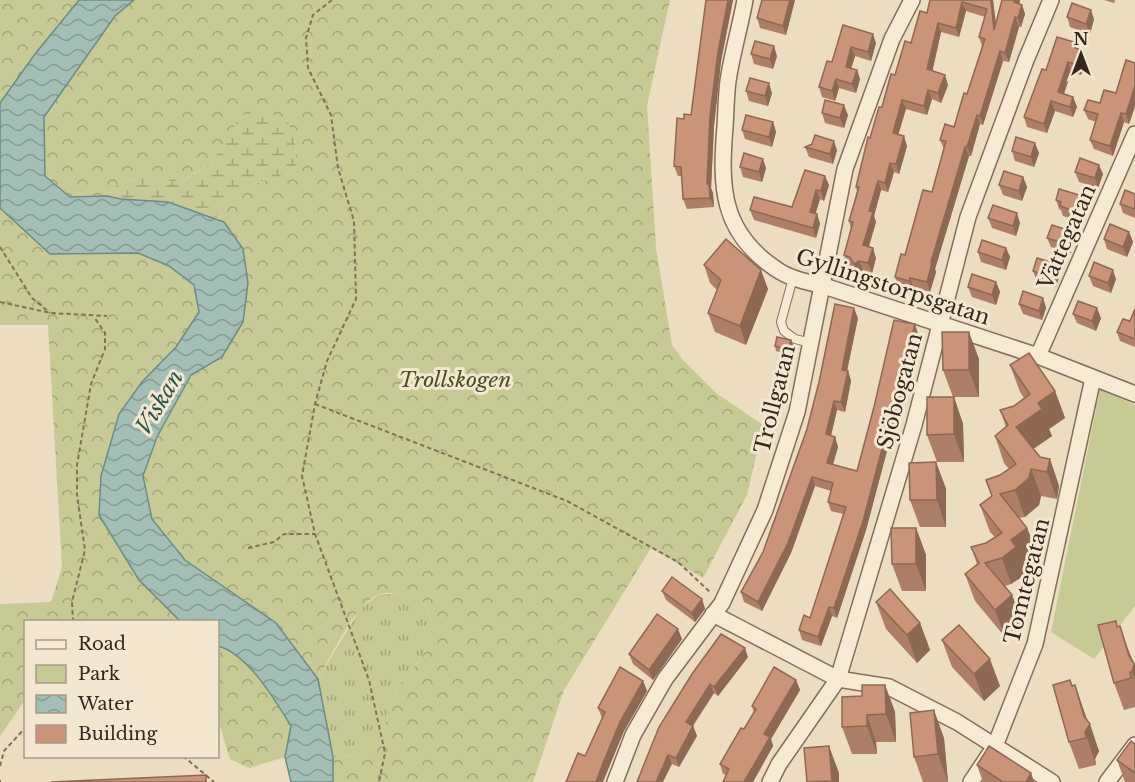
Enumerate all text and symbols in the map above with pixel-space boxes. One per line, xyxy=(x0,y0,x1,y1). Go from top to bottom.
north arrow xyxy=(1051,24,1111,84)
text: N xyxy=(1073,29,1089,49)
street label: Vättegatan xyxy=(1032,180,1102,295)
street label: Gyllingstorpsgatan xyxy=(793,243,993,331)
street label: Sjöbogatan xyxy=(872,330,928,452)
street label: Trollgatan xyxy=(749,342,801,456)
water label: Viskan xyxy=(130,365,189,439)
park label: Trollskogen xyxy=(399,367,511,393)
street label: Tomtegatan xyxy=(999,515,1055,647)
legend xyxy=(24,620,219,758)
text: Road xyxy=(78,633,126,655)
text: Park xyxy=(78,663,120,685)
text: Water xyxy=(77,693,134,715)
text: Building xyxy=(78,723,157,745)

